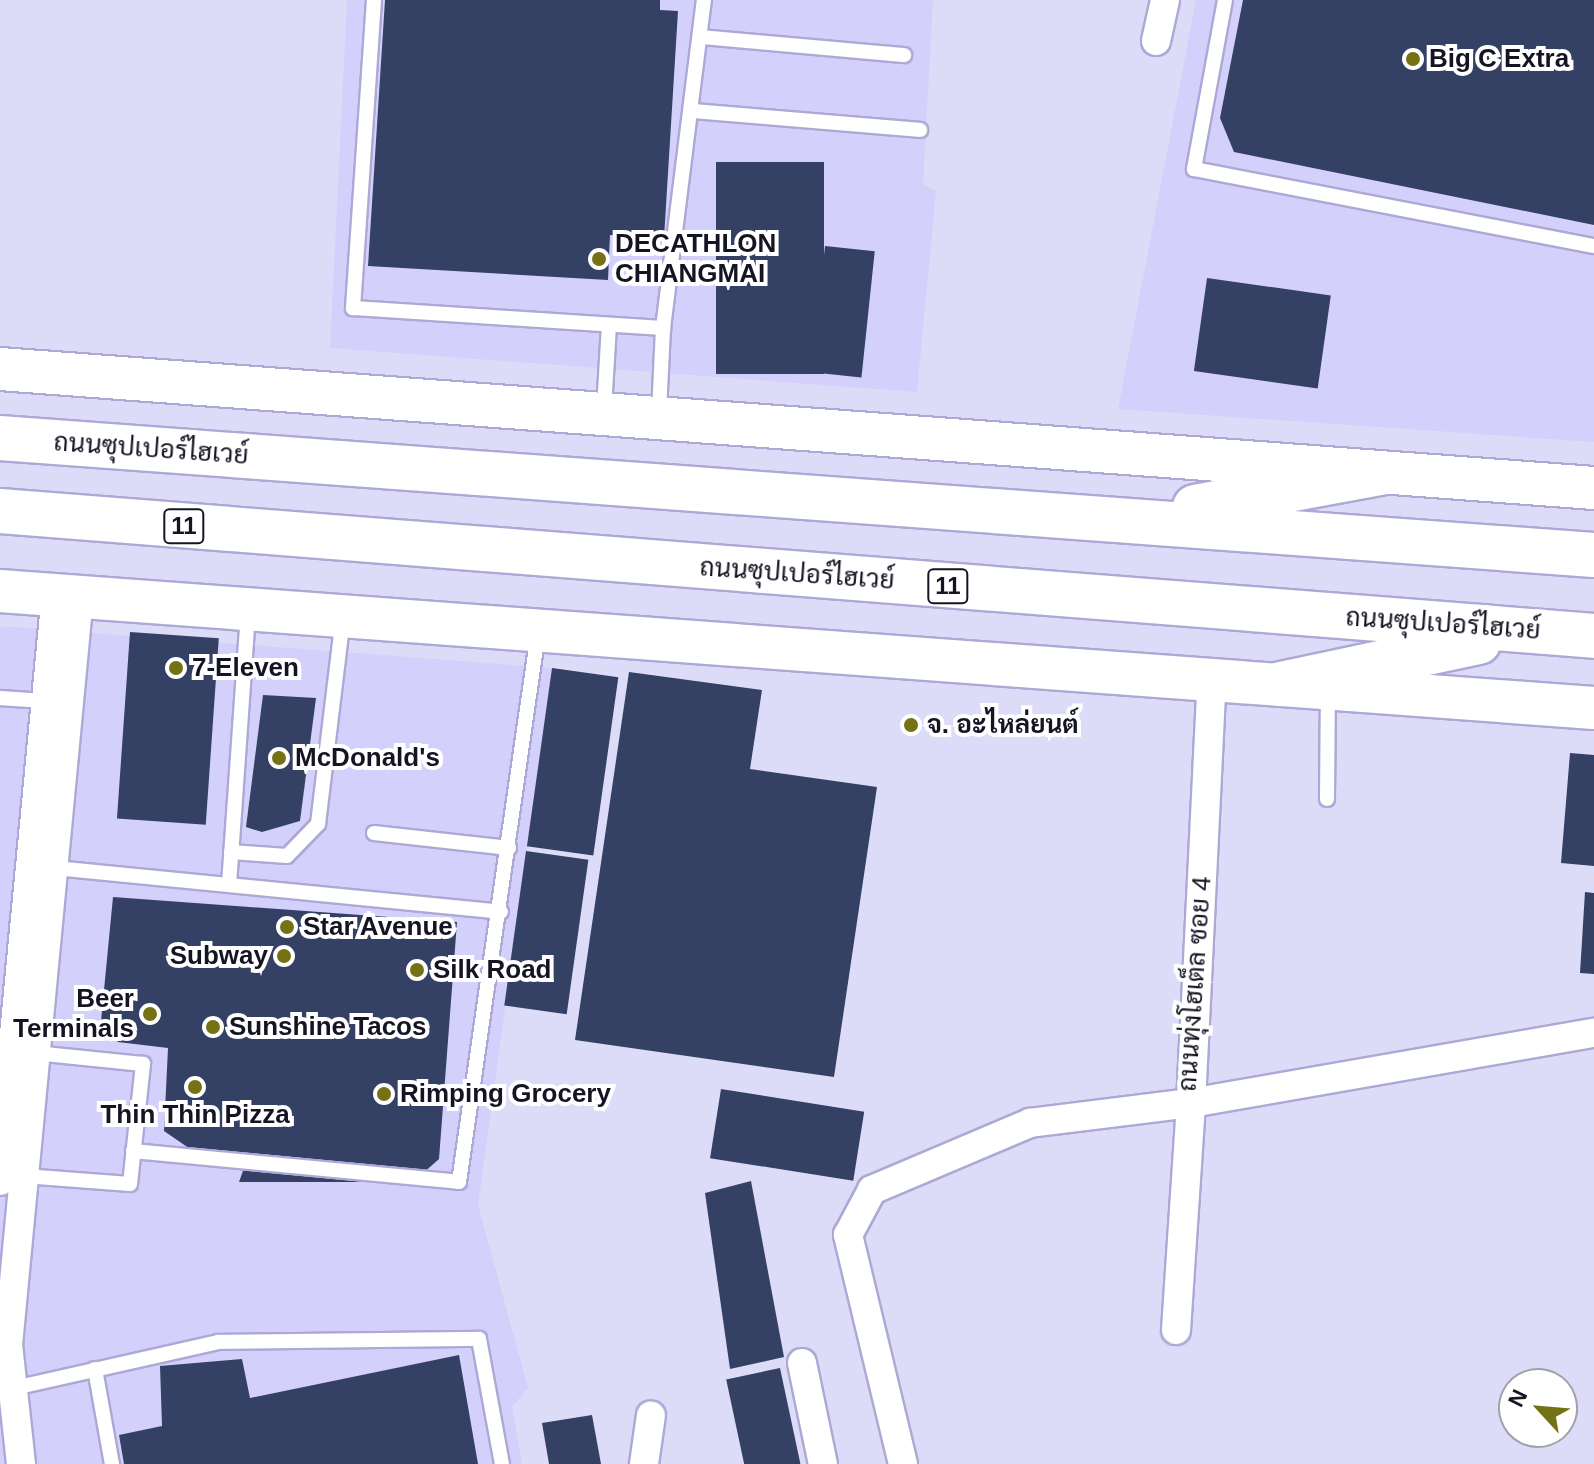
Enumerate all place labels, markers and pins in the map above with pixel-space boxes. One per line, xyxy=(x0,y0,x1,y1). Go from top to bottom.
place label: Big C Extra xyxy=(1429,43,1569,75)
marker: Big C Extra xyxy=(1404,50,1422,68)
place label: DECATHLON CHIANGMAI xyxy=(615,228,776,290)
marker: DECATHLON CHIANGMAI xyxy=(590,250,608,268)
place label: 7-Eleven xyxy=(192,652,299,684)
marker: 7-Eleven xyxy=(167,659,185,677)
place label: จ. อะไหล่ยนต์ xyxy=(927,709,1079,741)
marker: จ. อะไหล่ยนต์ xyxy=(902,716,920,734)
place label: McDonald's xyxy=(295,742,440,774)
marker: McDonald's xyxy=(270,749,288,767)
place label: Star Avenue xyxy=(303,911,454,943)
marker: Star Avenue xyxy=(278,918,296,936)
place label: Subway xyxy=(170,940,268,972)
marker: Subway xyxy=(275,947,293,965)
place label: Silk Road xyxy=(433,954,551,986)
marker: Silk Road xyxy=(408,961,426,979)
place label: Beer Terminals xyxy=(13,983,134,1044)
marker: Beer Terminals xyxy=(141,1005,159,1023)
place label: Sunshine Tacos xyxy=(229,1011,426,1043)
marker: Sunshine Tacos xyxy=(204,1018,222,1036)
marker: Thin Thin Pizza xyxy=(186,1078,204,1096)
place label: Rimping Grocery xyxy=(400,1078,611,1110)
marker: Rimping Grocery xyxy=(375,1085,393,1103)
place label: Thin Thin Pizza xyxy=(100,1099,290,1131)

